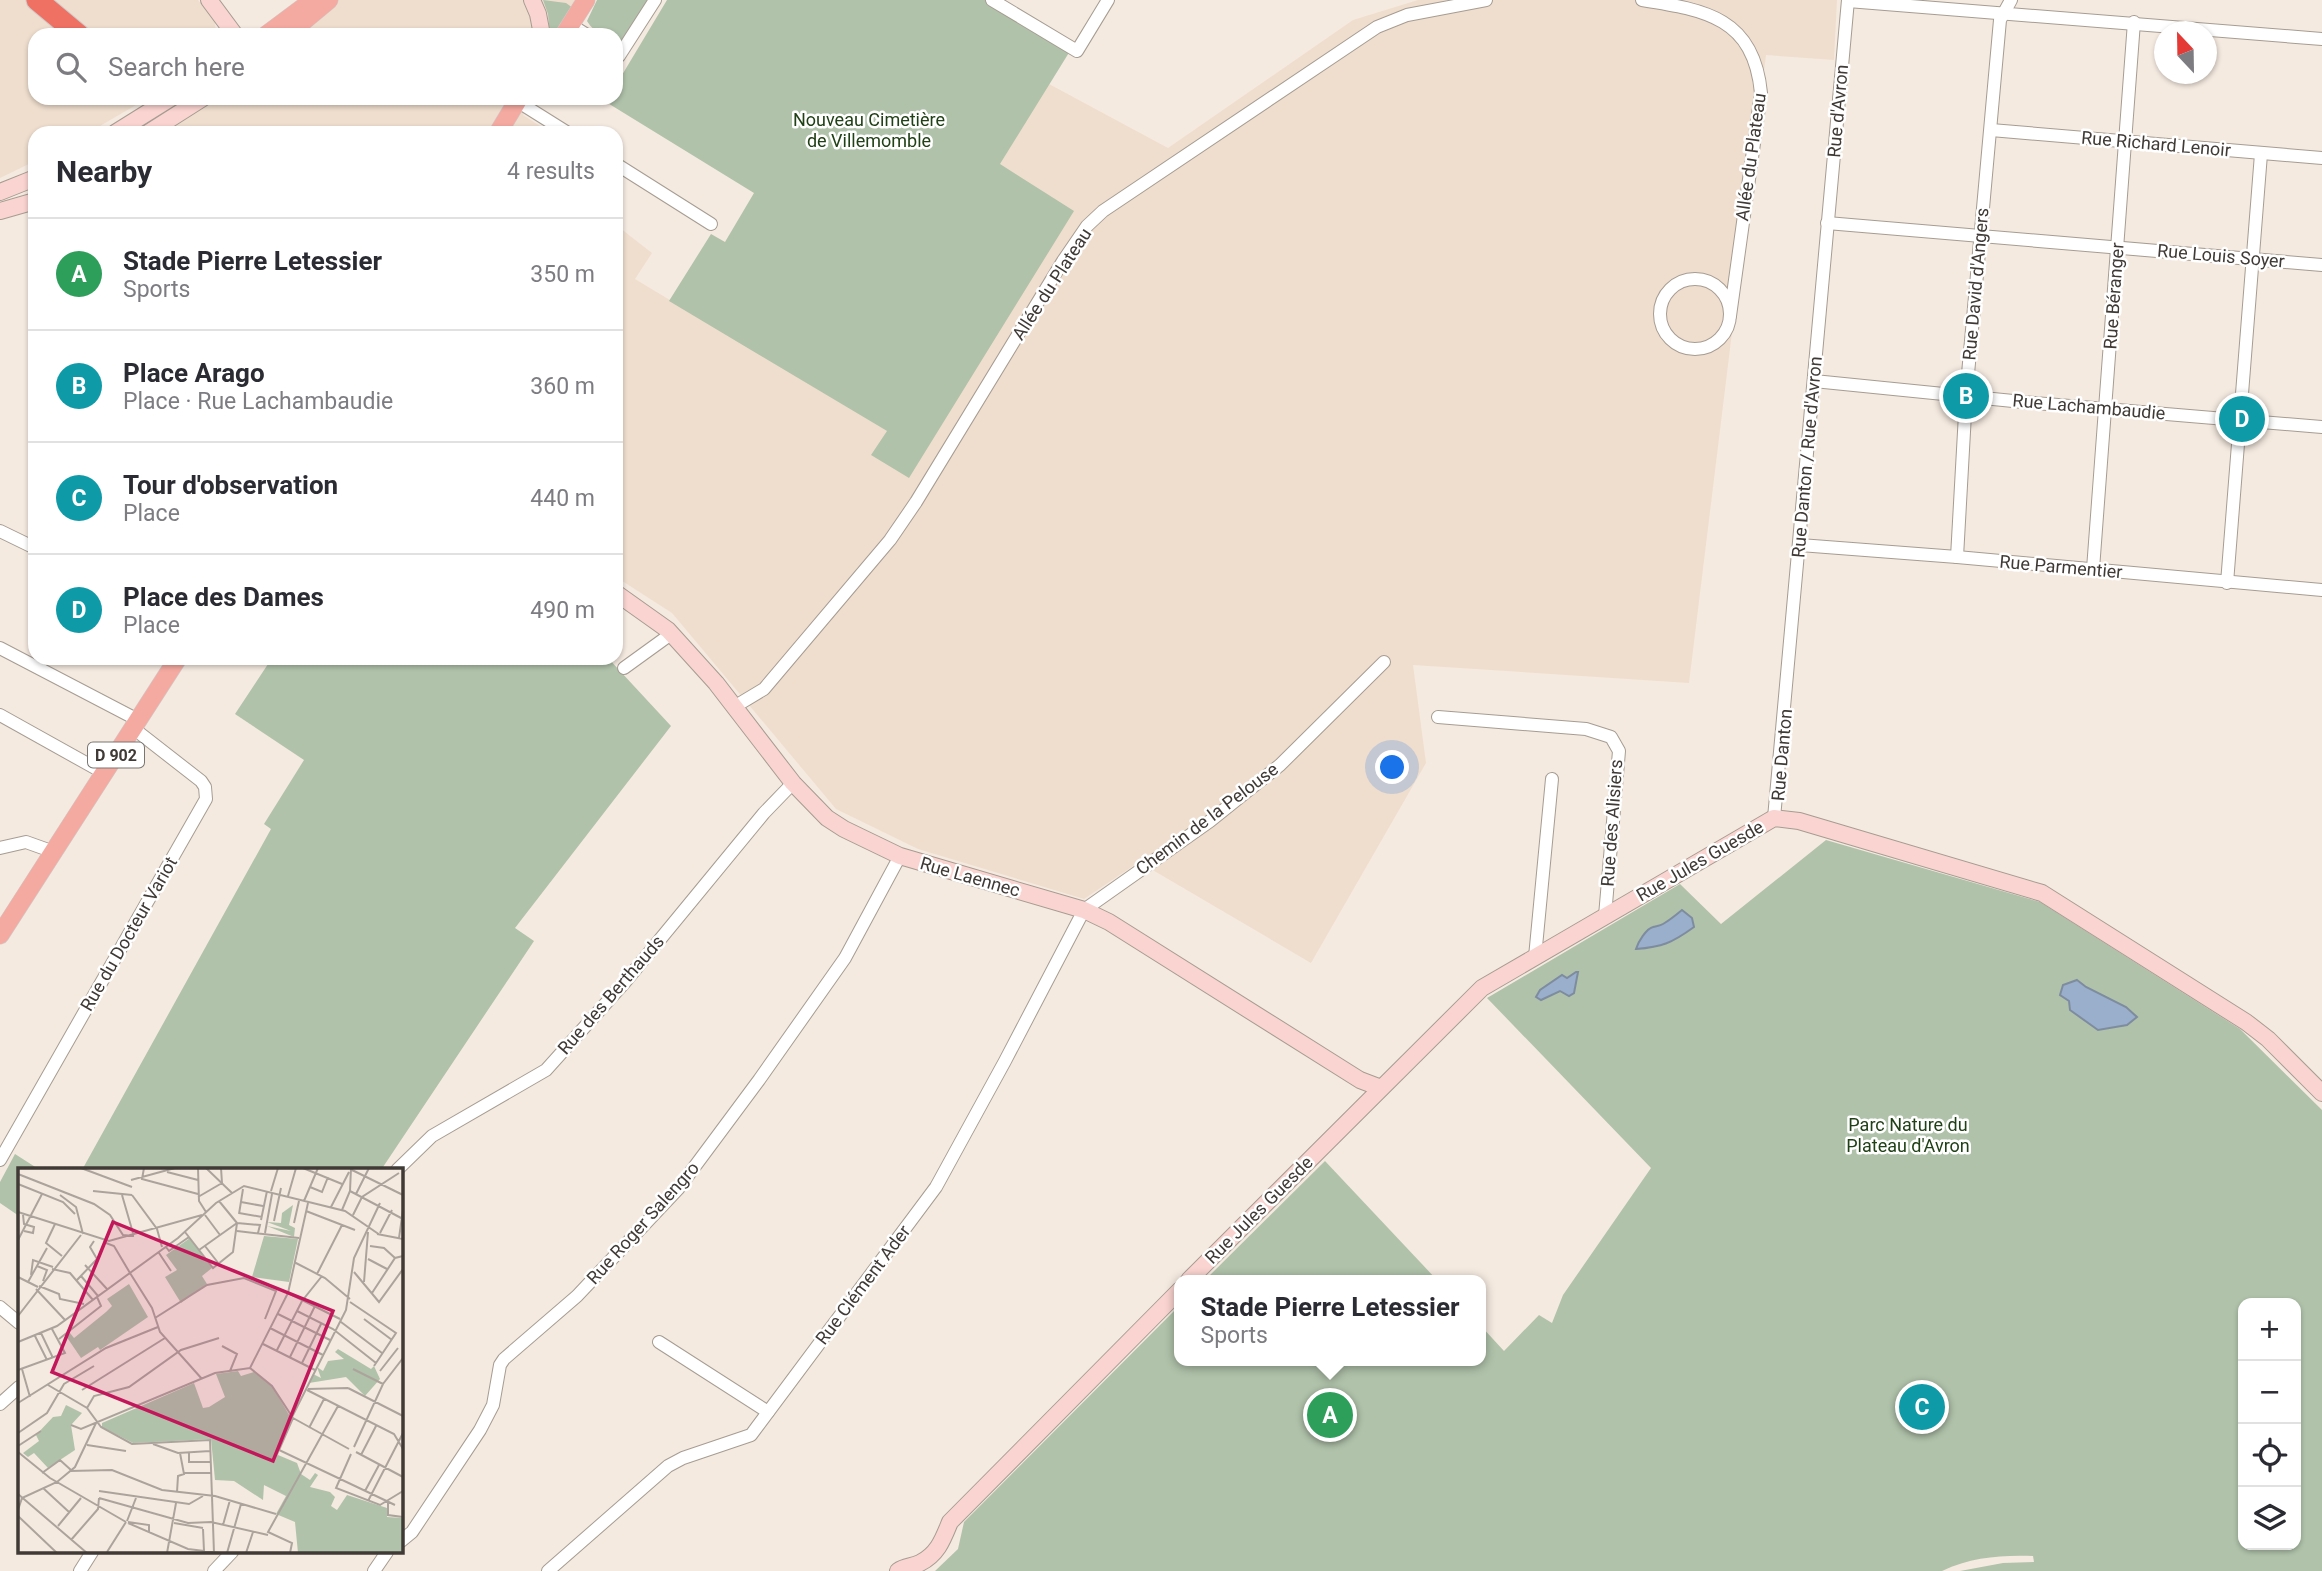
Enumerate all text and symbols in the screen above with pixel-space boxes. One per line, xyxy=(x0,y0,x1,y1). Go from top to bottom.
north arrow xyxy=(2154,21,2217,84)
search box xyxy=(28,28,623,105)
icon: search xyxy=(52,48,90,86)
text: Search here xyxy=(108,52,245,82)
street label: Rue d'Avron xyxy=(1823,64,1852,158)
street label: Allée du Plateau xyxy=(1731,91,1770,222)
park label: Nouveau Cimetière de Villemomble xyxy=(793,109,945,151)
street label: Rue Richard Lenoir xyxy=(2080,127,2232,161)
text: Nearby xyxy=(56,154,152,189)
text: 4 results xyxy=(507,158,595,185)
street label: Rue David d'Angers xyxy=(1958,207,1993,361)
street label: Allée du Plateau xyxy=(1008,224,1096,344)
street label: Rue Louis Soyer xyxy=(2156,239,2286,272)
street label: Rue Béranger xyxy=(2099,242,2128,350)
text: Stade Pierre Letessier xyxy=(123,246,382,276)
text: A xyxy=(71,261,87,288)
text: 350 m xyxy=(530,261,595,288)
text: Sports xyxy=(123,276,190,303)
street label: Rue Danton / Rue d'Avron xyxy=(1787,355,1826,559)
text: Place Arago xyxy=(123,358,265,388)
pin: B xyxy=(1943,370,1989,422)
text: B xyxy=(72,373,86,400)
text: 360 m xyxy=(530,373,595,400)
text: Place · Rue Lachambaudie xyxy=(123,388,393,415)
street label: Rue Lachambaudie xyxy=(2012,389,2166,424)
pin: D xyxy=(2219,393,2265,445)
text: Tour d'observation xyxy=(123,470,338,500)
text: C xyxy=(71,485,87,512)
text: 440 m xyxy=(530,485,595,512)
text: Place xyxy=(123,500,180,527)
street label: Rue Parmentier xyxy=(1999,551,2123,582)
text: Place des Dames xyxy=(123,582,324,612)
text: D xyxy=(72,597,86,624)
text: 490 m xyxy=(530,597,595,624)
text: Place xyxy=(123,612,180,639)
street label: Rue Danton xyxy=(1767,708,1796,802)
road number: D 902 xyxy=(88,742,144,768)
your location xyxy=(1375,750,1409,784)
street label: Chemin de la Pelouse xyxy=(1131,758,1282,879)
street label: Rue des Alisiers xyxy=(1597,759,1626,887)
street label: Rue Jules Guesde xyxy=(1632,816,1767,905)
street label: Rue Laennec xyxy=(918,852,1022,901)
street label: Rue du Docteur Variot xyxy=(76,853,181,1015)
street label: Rue des Berthauds xyxy=(553,931,668,1058)
park label: Parc Nature du Plateau d'Avron xyxy=(1846,1114,1970,1156)
street label: Rue Jules Guesde xyxy=(1201,1152,1317,1268)
street label: Rue Roger Salengro xyxy=(582,1157,703,1288)
inset map xyxy=(18,1168,402,1554)
street label: Rue Clément Ader xyxy=(811,1221,914,1348)
popup xyxy=(1174,1275,1486,1366)
text: Stade Pierre Letessier xyxy=(1201,1292,1459,1322)
map controls xyxy=(2238,1298,2301,1550)
button: + xyxy=(2238,1298,2301,1361)
text: Sports xyxy=(1201,1322,1268,1349)
button: − xyxy=(2238,1361,2301,1424)
pin: C xyxy=(1899,1381,1945,1433)
pin: A xyxy=(1307,1389,1353,1441)
button: locate xyxy=(2238,1424,2301,1487)
button: layers xyxy=(2238,1487,2301,1550)

